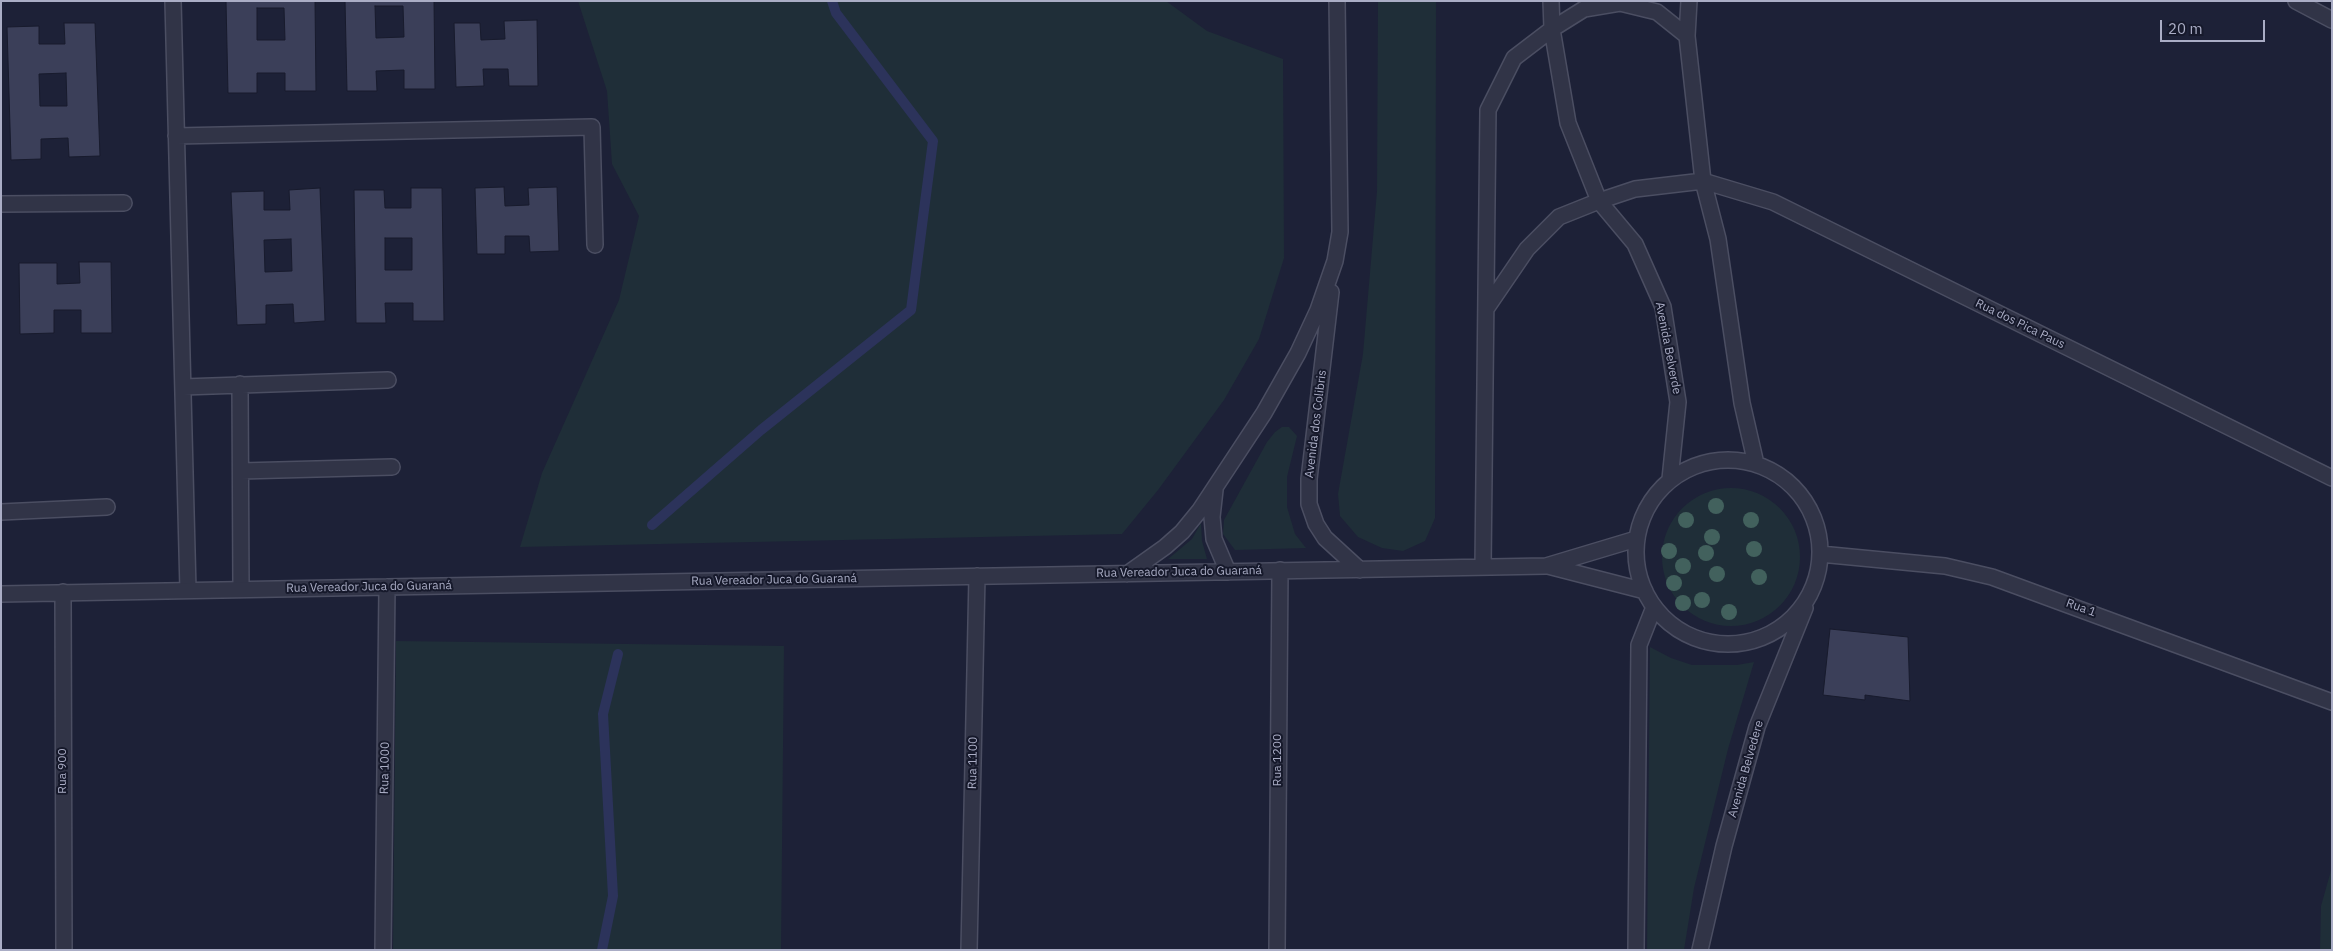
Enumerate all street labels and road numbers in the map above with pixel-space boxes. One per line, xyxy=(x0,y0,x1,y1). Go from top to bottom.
street label: Rua dos Pica Paus xyxy=(1973,296,2067,352)
street label: Avenida Belverde xyxy=(1652,301,1684,395)
street label: Avenida dos Colibris xyxy=(1302,369,1330,479)
street label: Rua Vereador Juca do Guaraná xyxy=(1096,563,1262,581)
street label: Rua Vereador Juca do Guaraná xyxy=(691,571,857,589)
street label: Rua Vereador Juca do Guaraná xyxy=(286,578,452,596)
street label: Rua 1 xyxy=(2064,596,2098,620)
street label: Avenida Belvedere xyxy=(1725,719,1767,819)
street label: Rua 1200 xyxy=(1271,734,1285,786)
street label: Rua 1100 xyxy=(965,737,981,789)
street label: Rua 1000 xyxy=(377,742,393,794)
street label: Rua 900 xyxy=(56,748,70,794)

